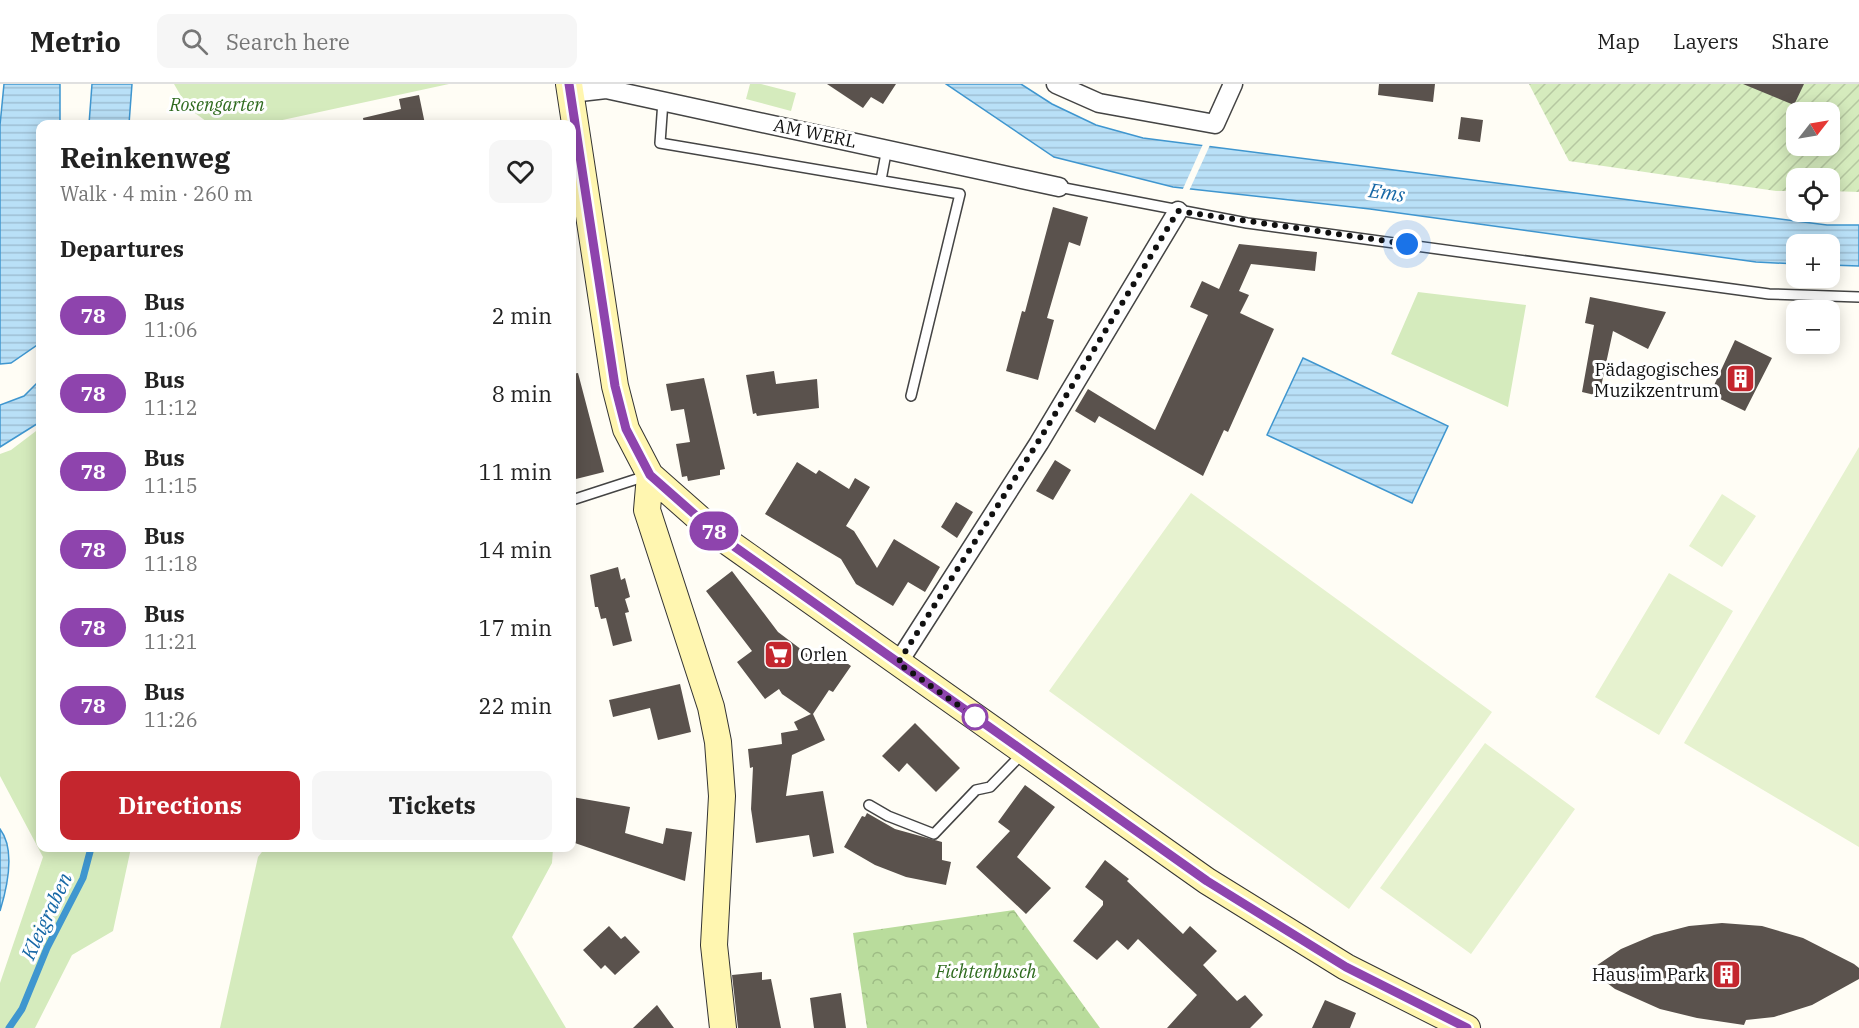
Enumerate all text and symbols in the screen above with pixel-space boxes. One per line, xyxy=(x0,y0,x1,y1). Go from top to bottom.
search box xyxy=(157,14,577,68)
text: Metrio xyxy=(30,23,121,60)
icon: search xyxy=(178,25,211,58)
text: Search here xyxy=(226,27,350,56)
text: Map xyxy=(1597,27,1640,55)
text: Layers xyxy=(1673,27,1739,55)
text: Share xyxy=(1772,27,1829,55)
park label: Rosengarten xyxy=(168,93,265,116)
north arrow xyxy=(1786,102,1840,156)
map controls xyxy=(1786,102,1840,354)
street label: AM WERL xyxy=(772,113,858,153)
text: Reinkenweg xyxy=(60,139,230,176)
button: heart xyxy=(489,140,552,203)
button: locate xyxy=(1786,168,1840,222)
water label: Ems xyxy=(1366,176,1407,208)
text: Walk · 4 min · 260 m xyxy=(60,180,253,207)
your location xyxy=(1392,229,1422,259)
text: Departures xyxy=(60,234,184,263)
button: + xyxy=(1786,234,1840,288)
text: Bus xyxy=(144,287,185,316)
button: − xyxy=(1786,300,1840,354)
text: 78 xyxy=(80,301,106,329)
text: 2 min xyxy=(492,301,552,330)
text: 11:06 xyxy=(144,316,198,343)
place label: Pädagogisches Muzikzentrum xyxy=(1594,358,1719,402)
building icon: Pädagogisches Muzikzentrum xyxy=(1724,363,1756,395)
text: Bus xyxy=(144,365,185,394)
text: 78 xyxy=(80,379,106,407)
text: 8 min xyxy=(492,379,552,408)
text: 11:12 xyxy=(144,394,198,421)
text: Bus xyxy=(144,443,185,472)
text: 78 xyxy=(80,457,106,485)
text: 11 min xyxy=(479,457,552,486)
text: 11:15 xyxy=(144,472,198,499)
line badge: 78 xyxy=(687,512,741,550)
text: 78 xyxy=(701,517,727,545)
text: Bus xyxy=(144,521,185,550)
text: 78 xyxy=(80,535,106,563)
text: 14 min xyxy=(479,535,552,564)
text: 11:18 xyxy=(144,550,198,577)
text: Bus xyxy=(144,599,185,628)
text: 78 xyxy=(80,613,106,641)
text: 17 min xyxy=(479,613,552,642)
text: 11:21 xyxy=(144,628,198,655)
supermarket icon: Orlen xyxy=(763,638,795,670)
place label: Orlen xyxy=(800,643,847,666)
text: Bus xyxy=(144,677,185,706)
text: 78 xyxy=(80,691,106,719)
text: 22 min xyxy=(479,691,552,720)
unlabelled marker xyxy=(962,704,988,730)
text: 11:26 xyxy=(144,706,198,733)
button: Directions xyxy=(60,771,300,840)
button: Tickets xyxy=(312,771,552,840)
water label: Kleigraben xyxy=(14,868,78,965)
building icon: Haus im Park xyxy=(1711,958,1743,990)
park label: Fichtenbusch xyxy=(934,960,1037,983)
place label: Haus im Park xyxy=(1592,963,1706,986)

